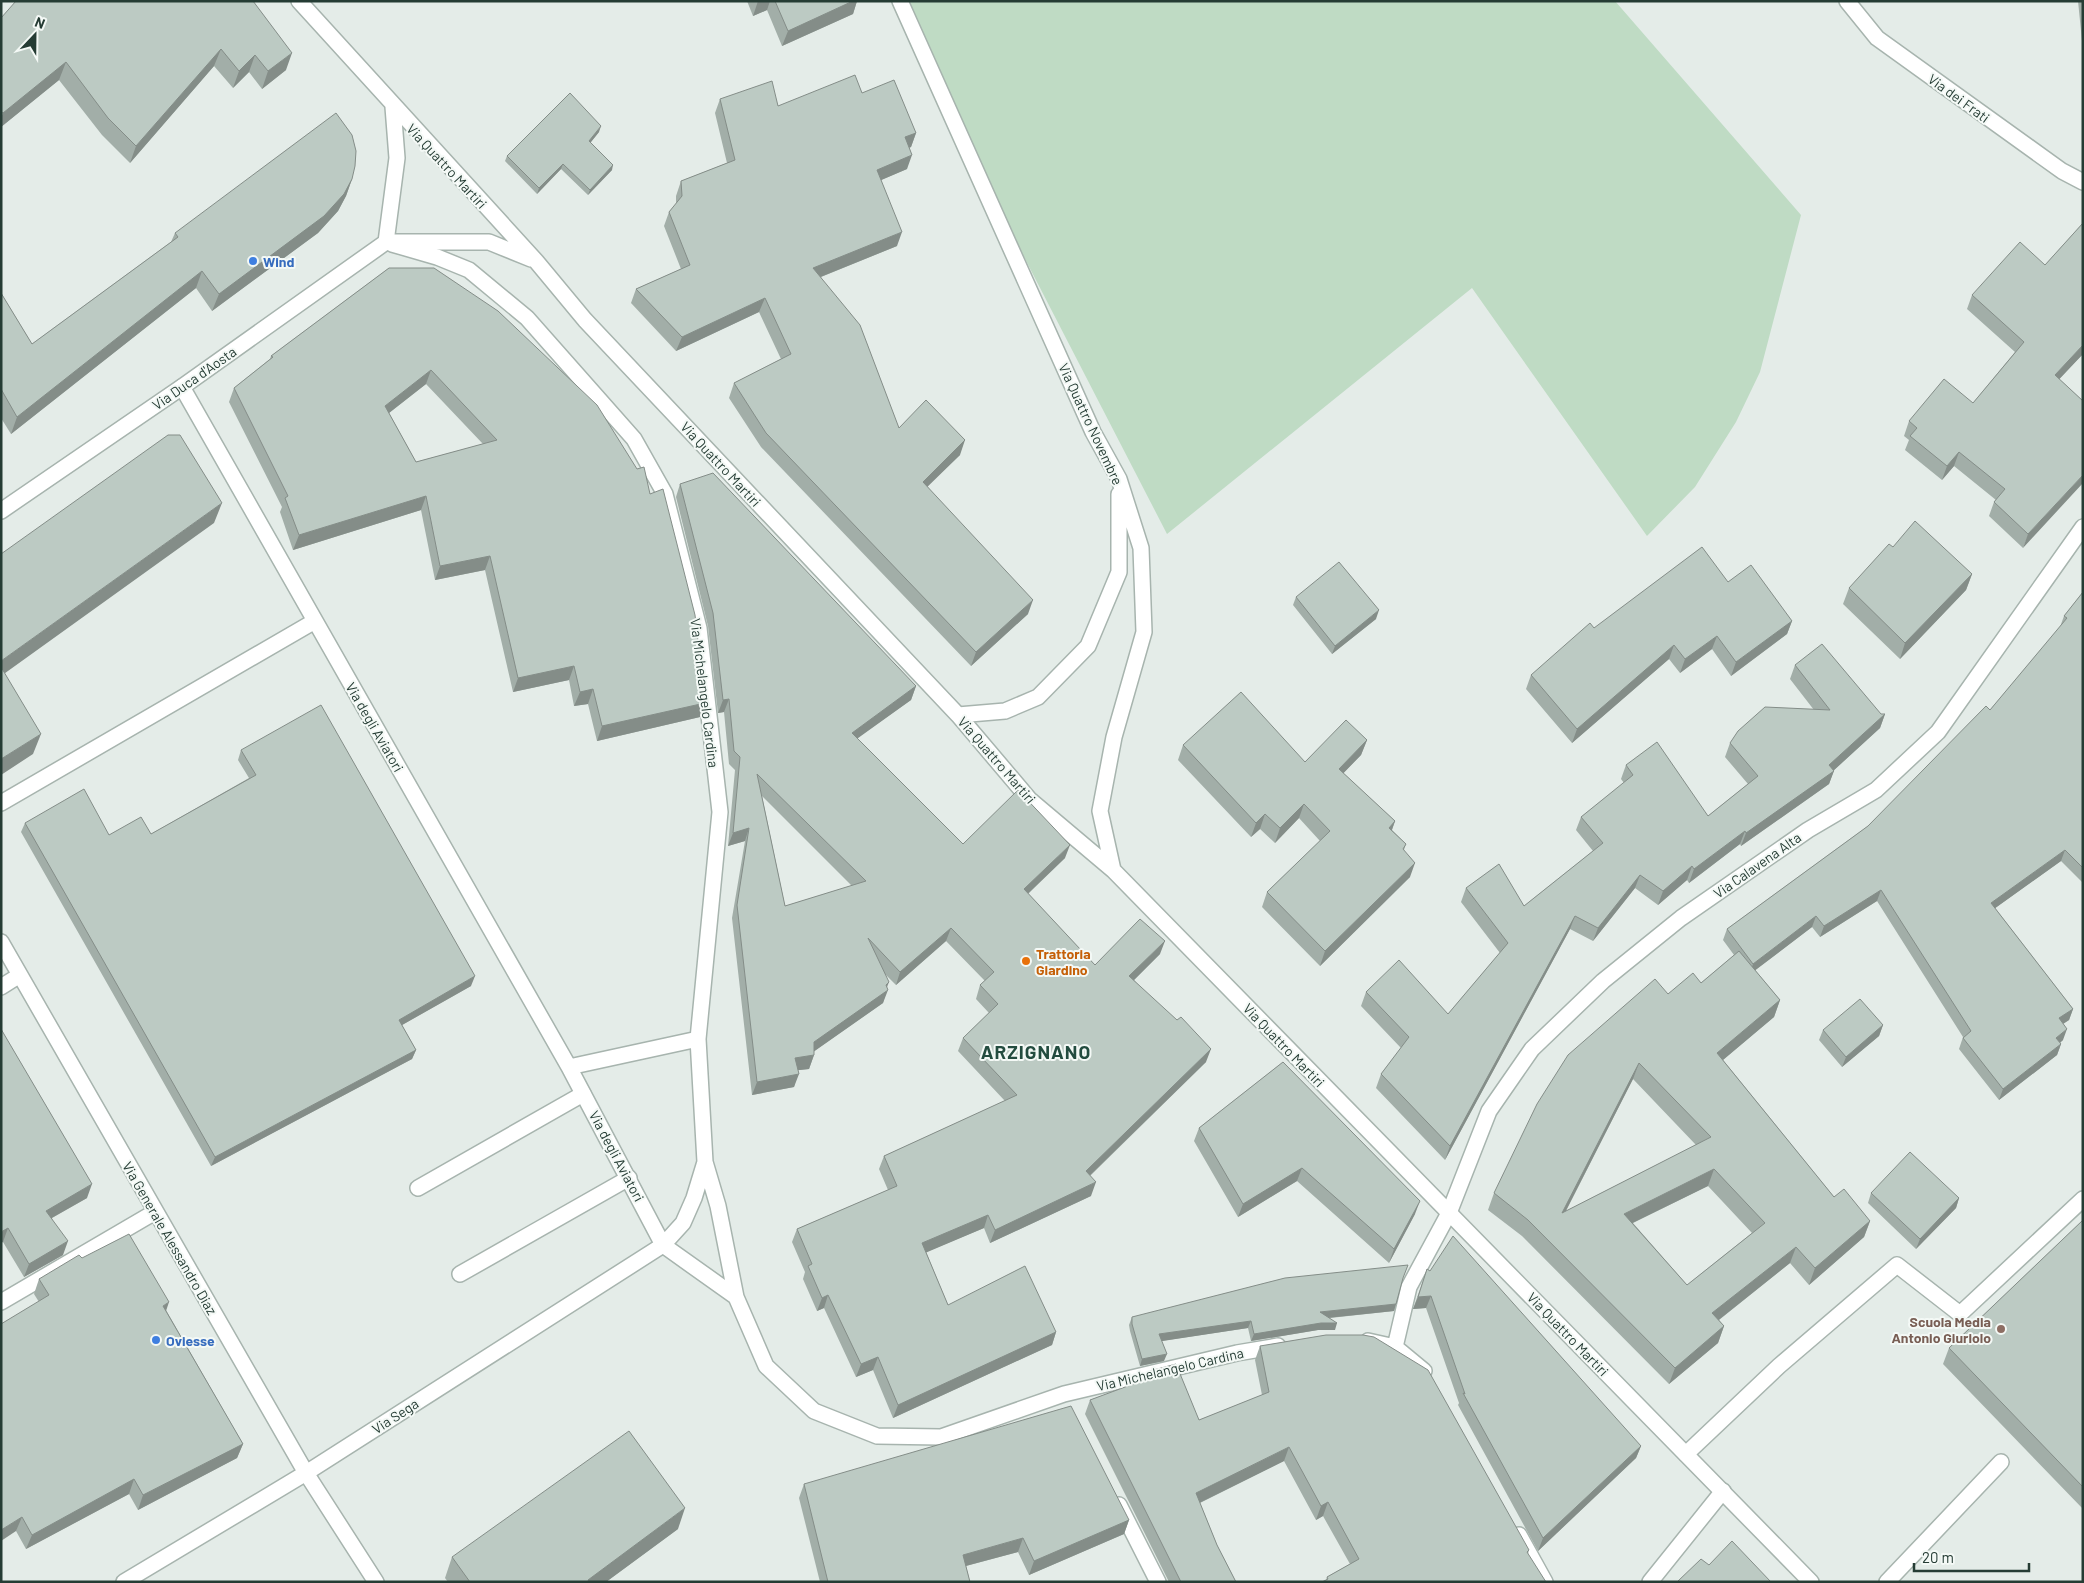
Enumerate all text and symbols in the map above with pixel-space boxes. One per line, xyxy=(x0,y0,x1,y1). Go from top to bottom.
north arrow xyxy=(10,10,60,60)
text: N xyxy=(33,13,48,32)
street label: Via dei Frati xyxy=(1925,70,1993,126)
street label: Via Quattro Martiri xyxy=(403,120,491,212)
place label: Wind xyxy=(263,253,294,270)
marker: Wind xyxy=(247,255,259,267)
street label: Via Duca d'Aosta xyxy=(149,343,239,413)
street label: Via Quattro Novembre xyxy=(1055,360,1127,488)
street label: Via Quattro Martiri xyxy=(677,418,765,510)
street label: Via Michelangelo Cardina xyxy=(687,617,723,769)
street label: Via degli Aviatori xyxy=(342,679,408,775)
street label: Via Quattro Martiri xyxy=(955,713,1039,807)
street label: Via Calavena Alta xyxy=(1710,829,1804,901)
place label: Trattoria Giardino xyxy=(1036,945,1091,978)
marker: Trattoria Giardino xyxy=(1020,955,1032,967)
street label: Via Quattro Martiri xyxy=(1240,1000,1328,1090)
district label: ARZIGNANO xyxy=(981,1040,1091,1063)
street label: Via degli Aviatori xyxy=(586,1108,648,1204)
street label: Via Generale Alessandro Diaz xyxy=(119,1158,221,1318)
street label: Via Quattro Martiri xyxy=(1524,1289,1612,1379)
place label: Scuola Media Antonio Giuriolo xyxy=(1891,1313,1991,1346)
marker: Scuola Media Antonio Giuriolo xyxy=(1995,1323,2007,1335)
place label: Oviesse xyxy=(166,1332,215,1349)
marker: Oviesse xyxy=(150,1334,162,1346)
street label: Via Michelangelo Cardina xyxy=(1095,1344,1245,1394)
street label: Via Sega xyxy=(369,1395,421,1437)
scale bar xyxy=(1914,1540,2029,1572)
text: 20 m xyxy=(1922,1548,1954,1566)

